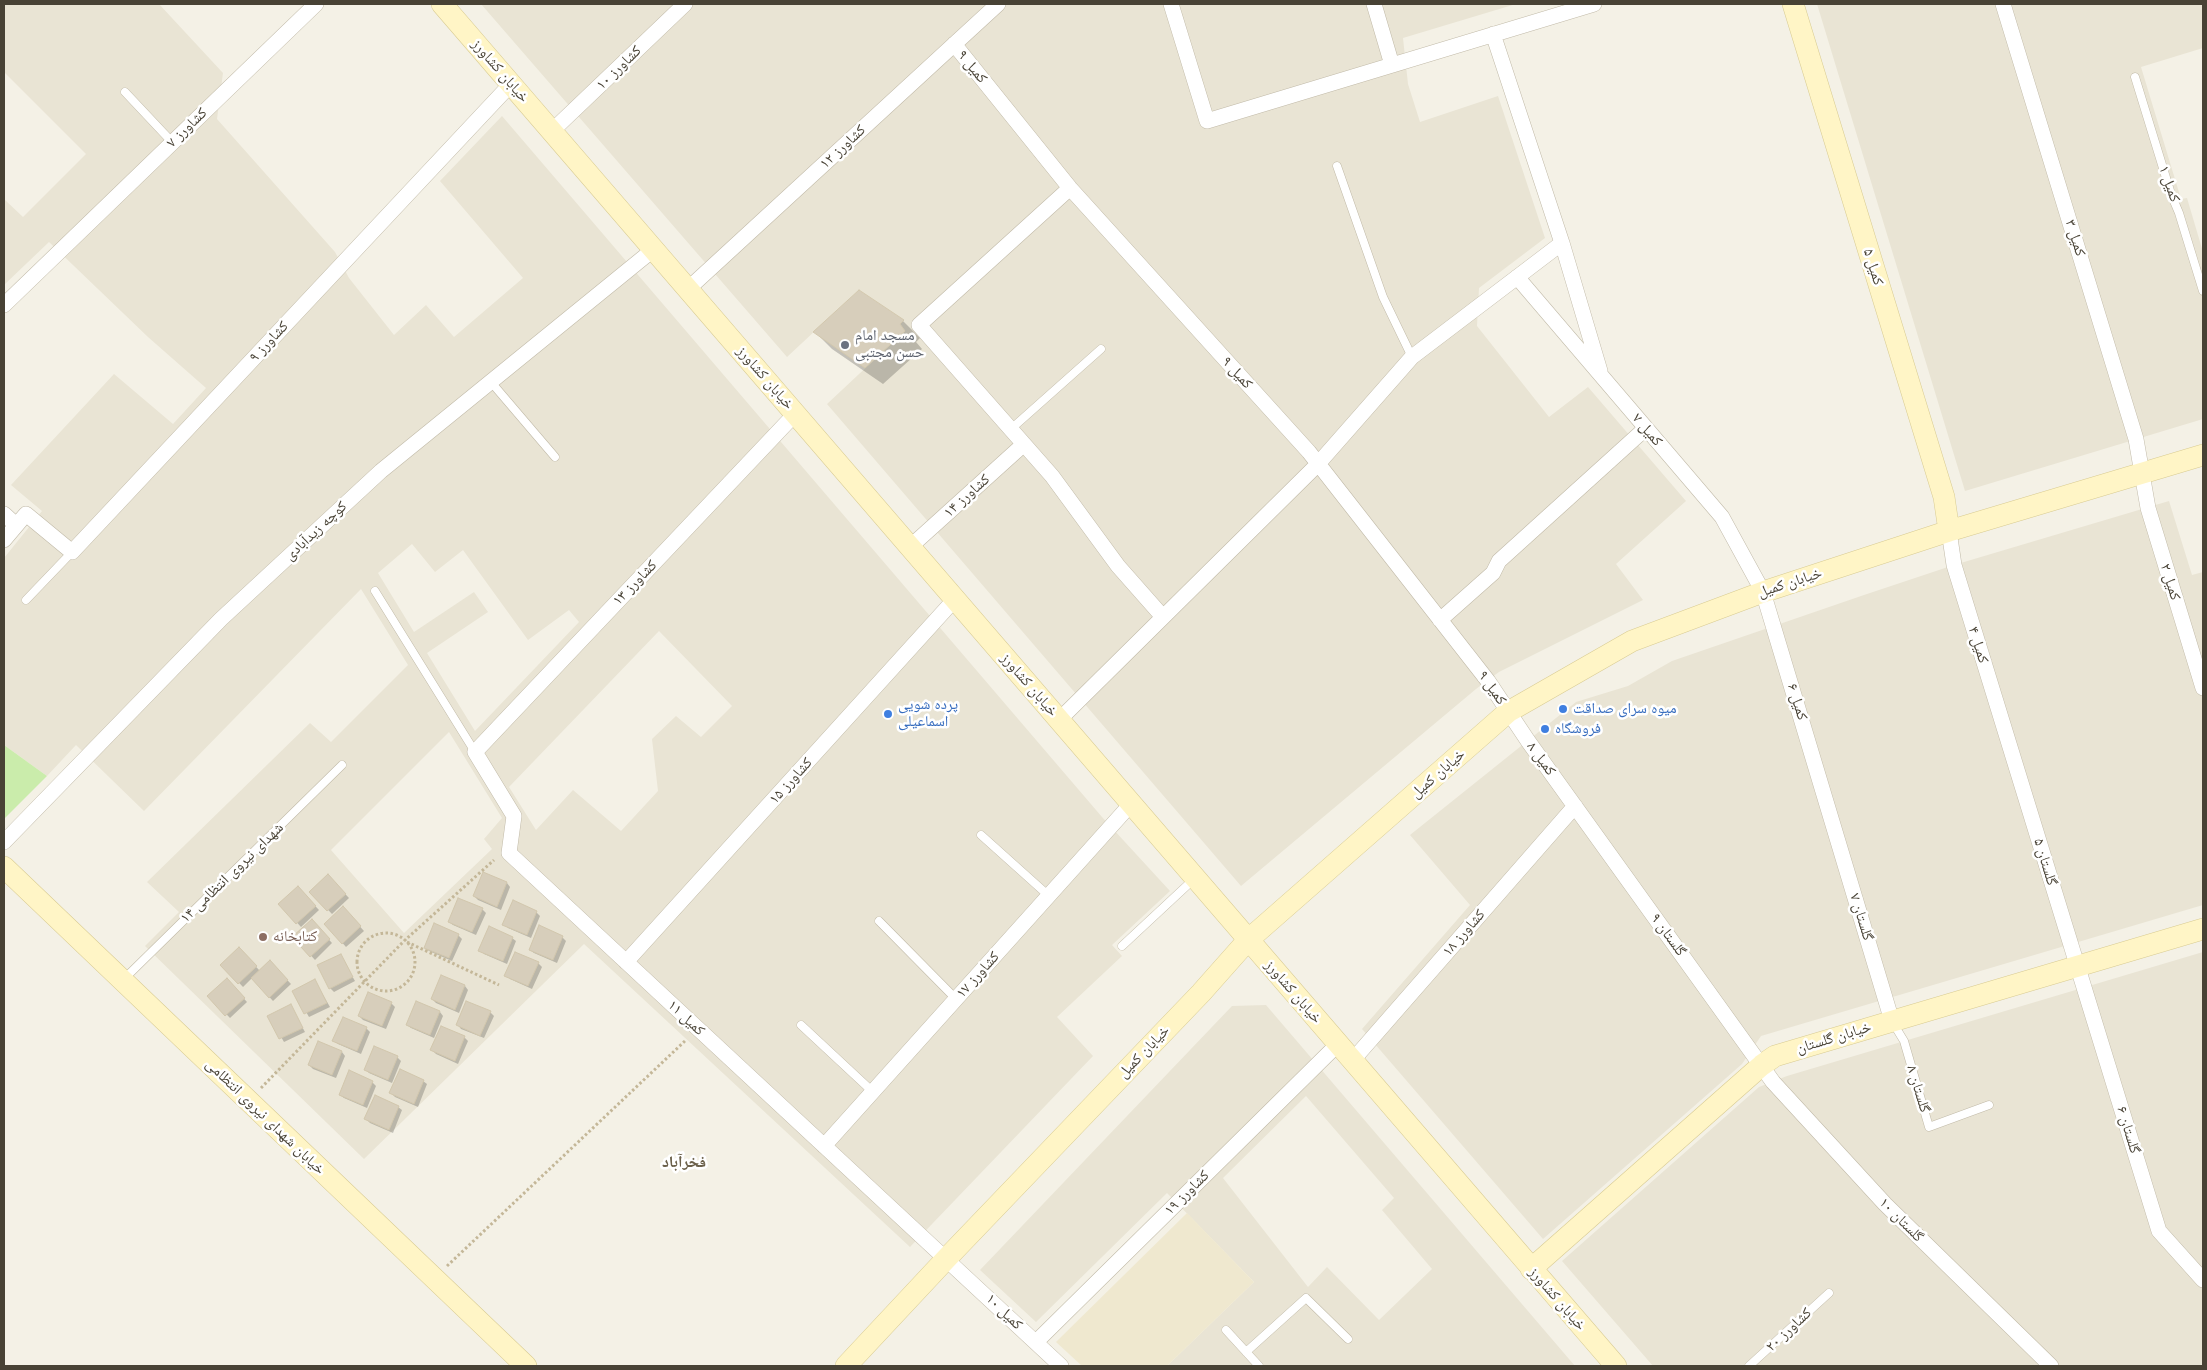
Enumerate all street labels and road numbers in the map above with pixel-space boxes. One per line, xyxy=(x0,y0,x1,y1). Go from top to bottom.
street label: خیابان کشاورز xyxy=(468,36,532,106)
street label: کشاورز ۱۰ xyxy=(593,42,645,94)
street label: کمیل ۹ xyxy=(953,47,991,87)
street label: کشاورز ۷ xyxy=(163,104,211,152)
street label: کشاورز ۱۲ xyxy=(816,121,870,173)
street label: کمیل ۱ xyxy=(2154,163,2184,205)
street label: کمیل ۳ xyxy=(2061,217,2089,259)
street label: کمیل ۵ xyxy=(1859,246,1887,288)
street label: کشاورز ۹ xyxy=(246,318,292,366)
street label: خیابان کشاورز xyxy=(733,343,797,413)
street label: کمیل ۹ xyxy=(1218,353,1256,393)
street label: کمیل ۷ xyxy=(1628,410,1666,450)
street label: کشاورز ۱۴ xyxy=(940,471,994,521)
street label: کوچه زیدآبادی xyxy=(281,498,351,564)
street label: کشاورز ۱۳ xyxy=(609,557,661,609)
street label: کمیل ۲ xyxy=(2156,561,2184,603)
street label: خیابان کمیل xyxy=(1756,564,1824,602)
street label: کمیل ۴ xyxy=(1964,624,1992,666)
street label: خیابان کشاورز xyxy=(997,650,1061,720)
street label: کمیل ۹ xyxy=(1474,667,1510,709)
street label: کمیل ۶ xyxy=(1783,681,1811,723)
street label: کمیل ۸ xyxy=(1523,739,1559,779)
street label: خیابان کمیل xyxy=(1407,745,1469,803)
street label: کشاورز ۱۵ xyxy=(766,754,816,808)
street label: شهدای نیروی انتظامی ۱۴ xyxy=(177,819,287,927)
street label: گلستان ۵ xyxy=(2029,836,2061,888)
street label: گلستان ۷ xyxy=(1845,891,1877,943)
street label: کشاورز ۱۸ xyxy=(1439,906,1489,960)
street label: گلستان ۹ xyxy=(1646,910,1690,960)
street label: کشاورز ۱۷ xyxy=(953,948,1003,1002)
street label: خیابان کشاورز xyxy=(1261,957,1325,1027)
street label: کمیل ۱۱ xyxy=(664,996,708,1040)
street label: خیابان گلستان xyxy=(1794,1018,1874,1058)
street label: خیابان کمیل xyxy=(1114,1022,1174,1082)
street label: خیابان شهدای نیروی انتظامی xyxy=(202,1055,328,1179)
street label: گلستان ۸ xyxy=(1902,1063,1934,1115)
street label: گلستان ۶ xyxy=(2112,1104,2144,1156)
street label: کشاورز ۱۹ xyxy=(1161,1167,1213,1219)
street label: گلستان ۱۰ xyxy=(1875,1194,1927,1246)
street label: خیابان کشاورز xyxy=(1525,1264,1589,1334)
street label: کمیل ۱۰ xyxy=(982,1290,1026,1334)
street label: کشاورز ۲۰ xyxy=(1762,1304,1816,1356)

